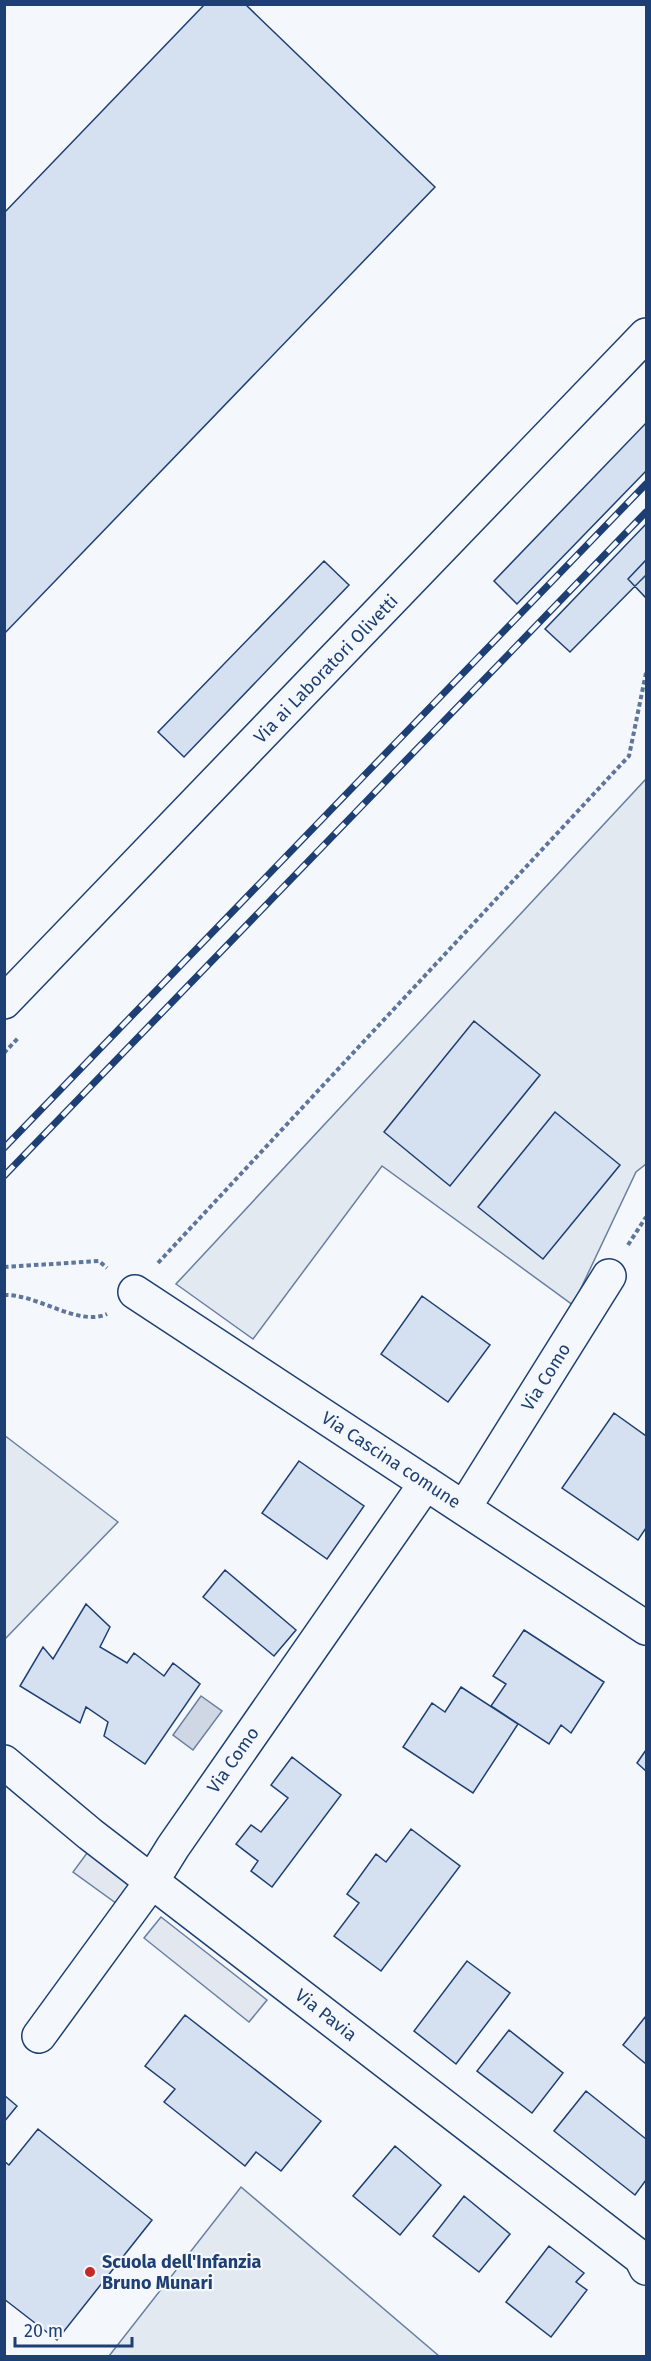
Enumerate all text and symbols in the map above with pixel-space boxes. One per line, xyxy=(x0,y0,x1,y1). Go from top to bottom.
street label: Via ai Laboratori Olivetti xyxy=(249,590,403,748)
street label: Via Como xyxy=(517,1339,575,1415)
street label: Via Cascina comune xyxy=(317,1407,465,1513)
street label: Via Como xyxy=(202,1723,264,1797)
street label: Via Pavia xyxy=(291,1984,361,2046)
place label: Scuola dell'Infanzia Bruno Munari xyxy=(102,2251,262,2294)
marker: Scuola dell'Infanzia Bruno Munari xyxy=(83,2265,97,2279)
scale bar xyxy=(15,2310,132,2348)
text: 20 m xyxy=(24,2320,63,2342)

